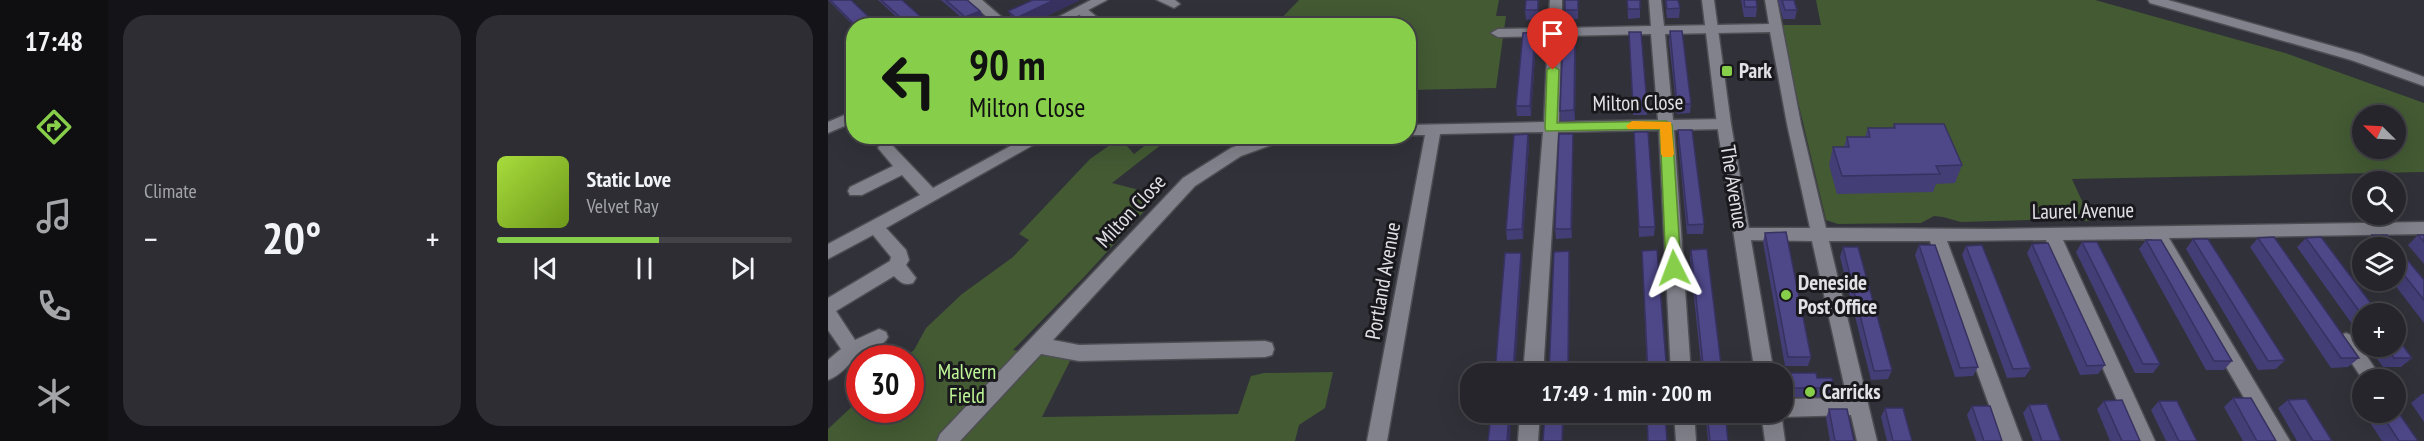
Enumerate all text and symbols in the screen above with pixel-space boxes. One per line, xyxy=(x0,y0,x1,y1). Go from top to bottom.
pin xyxy=(1527,8,1578,70)
icon: arrive xyxy=(1536,17,1569,50)
text: 17:48 xyxy=(25,24,83,58)
text: 90 m xyxy=(969,37,1046,92)
icon: left xyxy=(870,42,948,120)
place label: Park xyxy=(1739,57,1772,84)
marker: Park xyxy=(1720,64,1734,78)
street label: Milton Close xyxy=(1592,88,1683,117)
text: Milton Close xyxy=(969,90,1085,124)
north arrow xyxy=(2352,105,2406,159)
map controls xyxy=(2352,105,2406,423)
icon: directions xyxy=(33,106,75,148)
street label: The Avenue xyxy=(1715,143,1754,231)
text: Static Love xyxy=(587,165,671,193)
street label: Milton Close xyxy=(1090,168,1171,253)
button: search xyxy=(2352,171,2406,225)
text: Climate xyxy=(144,178,197,204)
text: Velvet Ray xyxy=(587,193,659,219)
icon: music xyxy=(33,195,75,237)
street label: Laurel Avenue xyxy=(2032,196,2134,225)
text: 20° xyxy=(262,208,321,266)
text: − xyxy=(144,217,158,260)
text: + xyxy=(426,217,440,260)
street label: Portland Avenue xyxy=(1359,220,1406,342)
position arrow xyxy=(1642,236,1706,300)
button: layers xyxy=(2352,237,2406,291)
icon: previous xyxy=(529,252,562,285)
icon: pause xyxy=(628,252,661,285)
icon: next xyxy=(726,252,759,285)
place label: Deneside Post Office xyxy=(1798,269,1877,320)
icon: phone xyxy=(33,285,75,327)
marker: Deneside Post Office xyxy=(1779,288,1793,302)
button: + xyxy=(2352,303,2406,357)
speed limit sign: 30 xyxy=(846,345,924,423)
park label: Malvern Field xyxy=(938,358,996,409)
button: − xyxy=(2352,369,2406,423)
icon: climate xyxy=(33,375,75,417)
place label: Carricks xyxy=(1822,378,1881,405)
text: 17:49 · 1 min · 200 m xyxy=(1541,379,1712,407)
marker: Carricks xyxy=(1803,385,1817,399)

